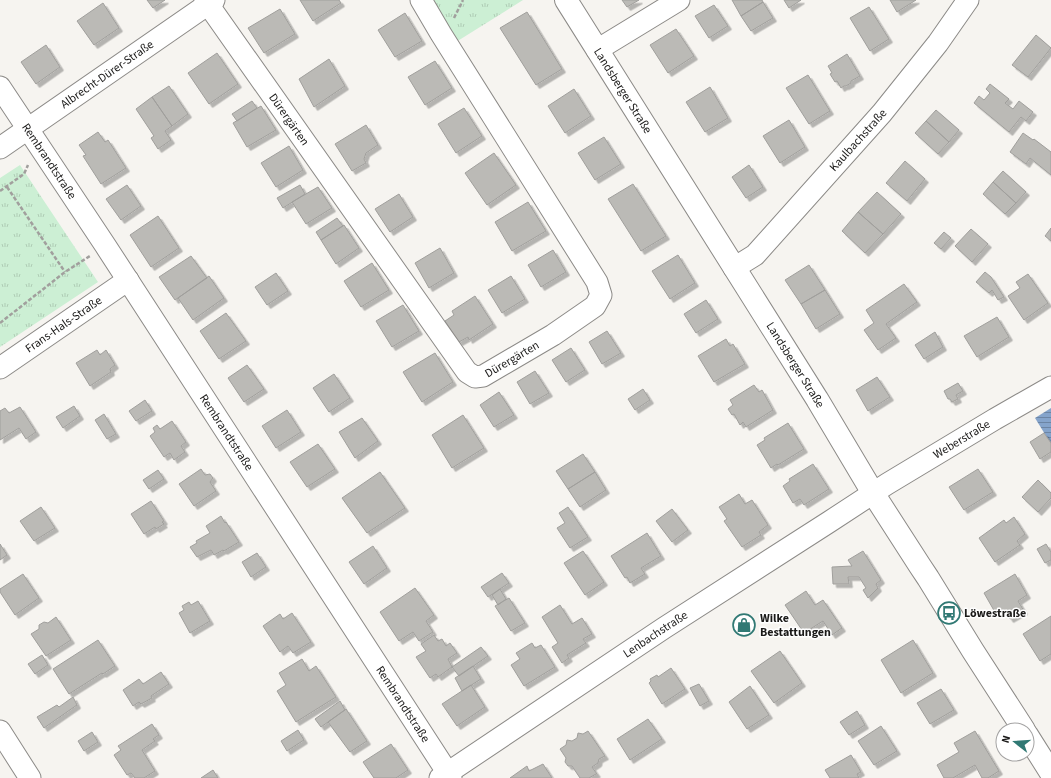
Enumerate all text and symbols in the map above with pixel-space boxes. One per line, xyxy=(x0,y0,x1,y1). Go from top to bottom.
street label: Albrecht-Dürer-Straße xyxy=(57,36,157,112)
street label: Landsberger Straße xyxy=(590,44,656,137)
street label: Dürergärten xyxy=(265,90,313,149)
street label: Kaulbachstraße xyxy=(825,105,891,175)
street label: Rembrandtstraße xyxy=(18,120,81,203)
street label: Frans-Hals-Straße xyxy=(22,292,105,357)
street label: Landsberger Straße xyxy=(762,319,829,411)
street label: Dürergärten xyxy=(482,336,542,382)
street label: Rembrandtstraße xyxy=(195,391,258,474)
street label: Weberstraße xyxy=(930,415,993,463)
bus stop icon: Löwestraße xyxy=(936,600,962,626)
place label: Löwestraße xyxy=(964,605,1026,622)
street label: Lenbachstraße xyxy=(620,606,691,662)
place label: Wilke Bestattungen xyxy=(760,610,831,641)
shop icon: Wilke Bestattungen xyxy=(731,612,757,638)
street label: Rembrandtstraße xyxy=(372,662,434,746)
north arrow xyxy=(995,722,1035,762)
text: N xyxy=(998,734,1014,745)

